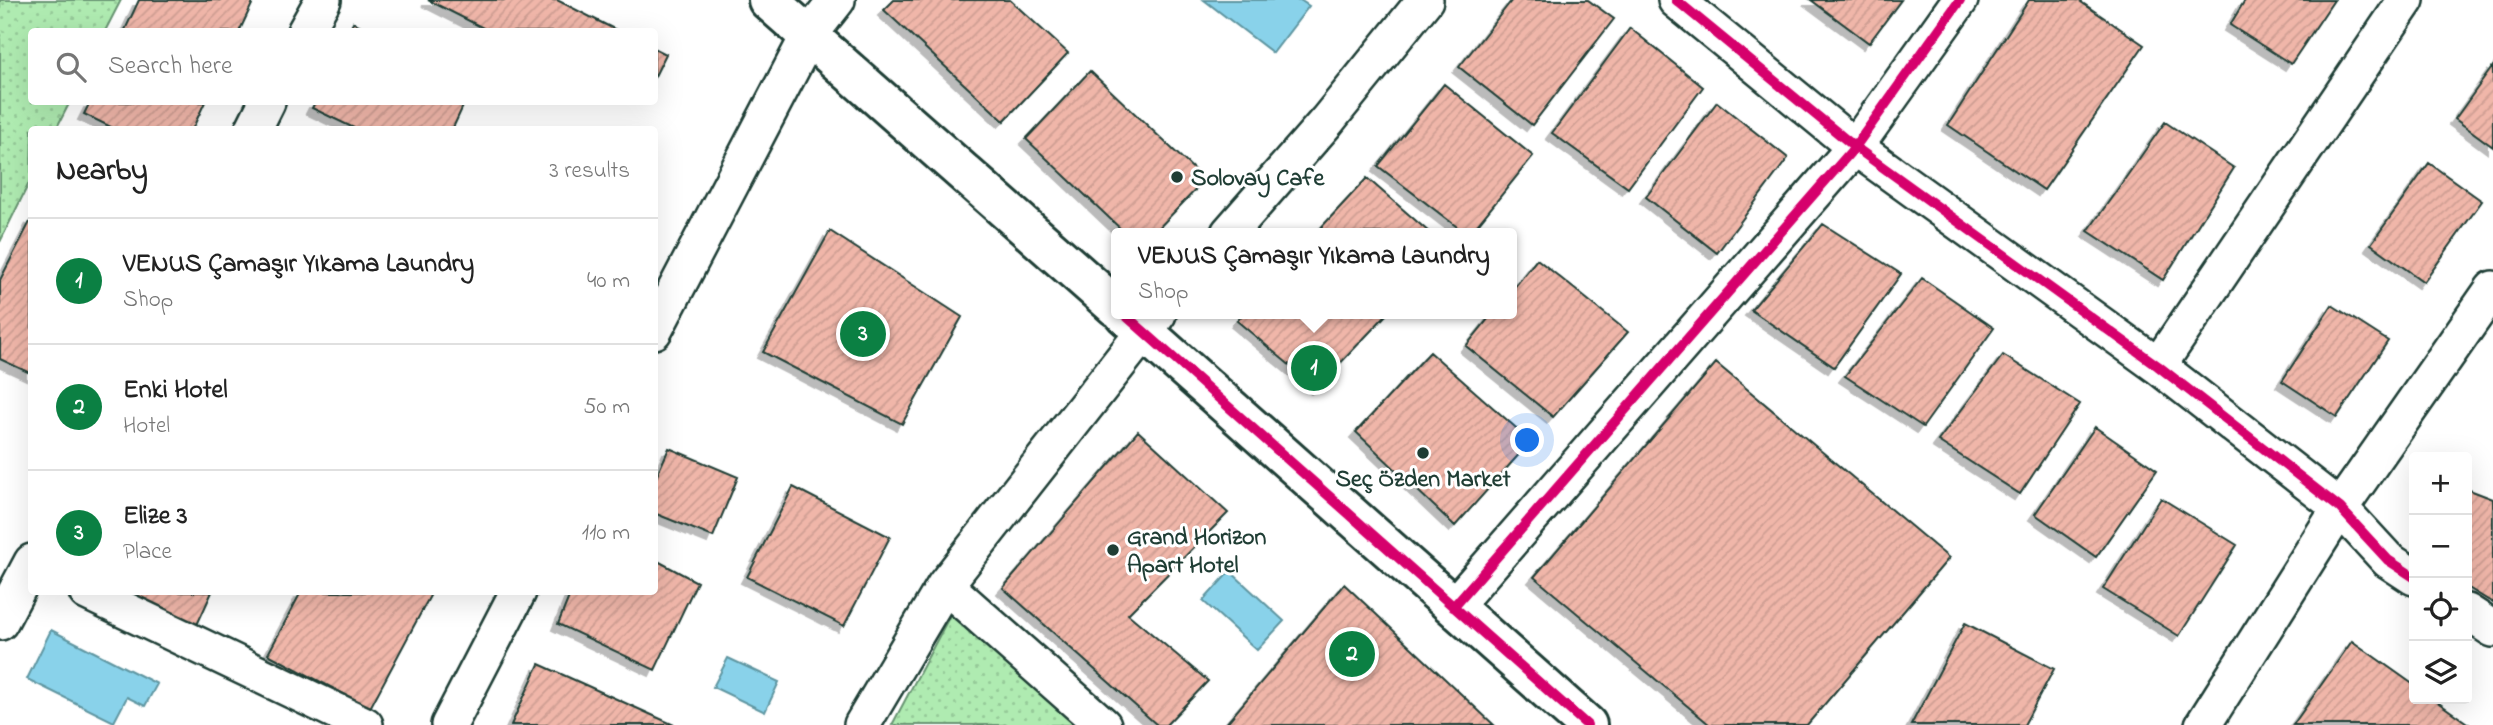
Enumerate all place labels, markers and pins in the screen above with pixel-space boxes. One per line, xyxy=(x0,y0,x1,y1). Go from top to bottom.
place label: Solovay Cafe xyxy=(1191,162,1326,198)
marker: Solovay Cafe xyxy=(1169,169,1185,185)
pin: 3 xyxy=(840,308,886,360)
pin: 1 xyxy=(1291,342,1337,394)
marker: Seç Özden Market xyxy=(1415,445,1431,461)
place label: Seç Özden Market xyxy=(1335,463,1511,498)
place label: Grand Horizon Apart Hotel xyxy=(1127,521,1266,584)
marker: Grand Horizon Apart Hotel xyxy=(1105,542,1121,558)
pin: 2 xyxy=(1329,628,1375,680)

